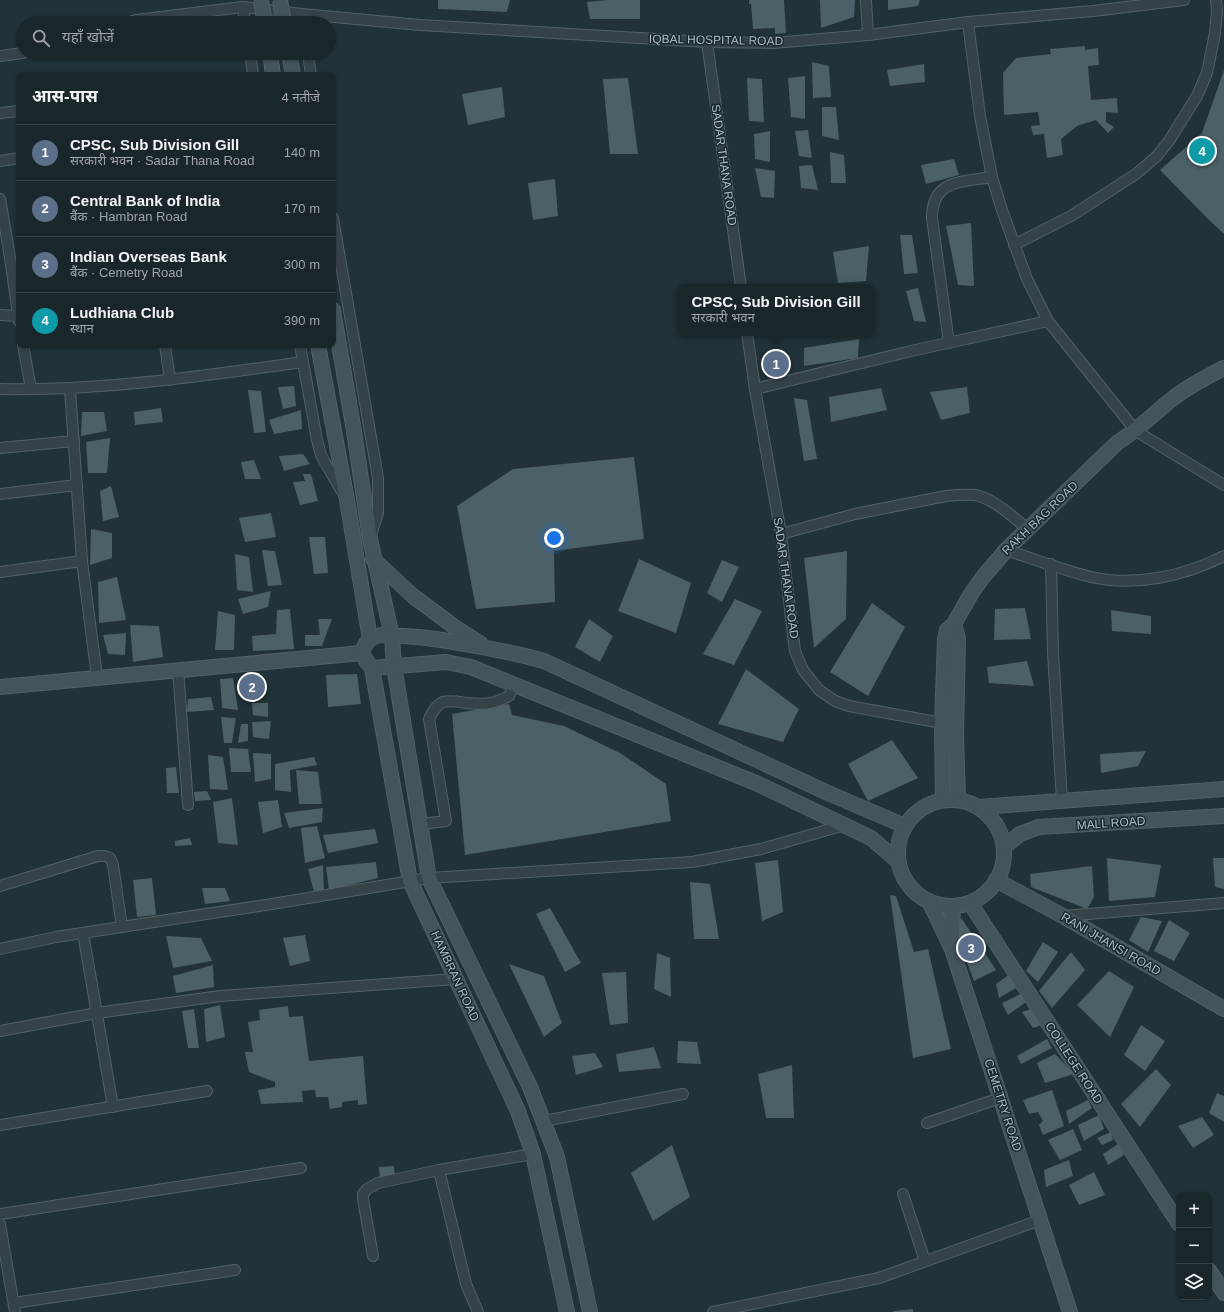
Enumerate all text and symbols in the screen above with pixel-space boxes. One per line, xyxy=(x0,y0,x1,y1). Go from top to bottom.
search box xyxy=(16,16,336,60)
icon: search xyxy=(30,27,52,49)
text: यहाँ खोजें xyxy=(62,28,114,45)
street label: IQBAL HOSPITAL ROAD xyxy=(649,32,784,48)
text: आस-पास xyxy=(32,87,98,106)
text: 4 नतीजे xyxy=(282,90,320,105)
street label: SADAR THANA ROAD xyxy=(709,103,739,227)
text: CPSC, Sub Division Gill xyxy=(70,136,239,153)
pin: 4 xyxy=(1189,136,1215,166)
text: 1 xyxy=(41,145,49,160)
text: 140 m xyxy=(284,145,320,160)
text: सरकारी भवन · Sadar Thana Road xyxy=(70,153,255,168)
text: Central Bank of India xyxy=(70,192,220,209)
text: 2 xyxy=(41,201,49,216)
text: 170 m xyxy=(284,201,320,216)
text: बैंक · Hambran Road xyxy=(70,209,187,224)
text: Indian Overseas Bank xyxy=(70,248,227,265)
text: 3 xyxy=(41,257,49,272)
text: 300 m xyxy=(284,257,320,272)
text: बैंक · Cemetry Road xyxy=(70,265,183,280)
popup xyxy=(677,284,875,336)
text: CPSC, Sub Division Gill xyxy=(691,293,861,310)
text: Ludhiana Club xyxy=(70,304,174,321)
text: सरकारी भवन xyxy=(691,310,755,325)
text: 4 xyxy=(41,313,49,328)
text: 390 m xyxy=(284,313,320,328)
text: स्थान xyxy=(70,321,94,336)
pin: 1 xyxy=(763,349,789,379)
street label: RAKH BAG ROAD xyxy=(999,478,1081,558)
street label: SADAR THANA ROAD xyxy=(771,516,801,640)
your location xyxy=(544,528,564,548)
pin: 2 xyxy=(239,672,265,702)
street label: MALL ROAD xyxy=(1076,814,1146,832)
street label: RANI JHANSI ROAD xyxy=(1059,910,1164,978)
street label: HAMBRAN ROAD xyxy=(428,929,482,1024)
pin: 3 xyxy=(958,933,984,963)
street label: COLLEGE ROAD xyxy=(1042,1019,1106,1107)
street label: CEMETRY ROAD xyxy=(981,1057,1025,1153)
map controls xyxy=(1176,1192,1212,1300)
button: + xyxy=(1176,1192,1212,1228)
button: − xyxy=(1176,1228,1212,1264)
button: layers xyxy=(1176,1264,1212,1300)

